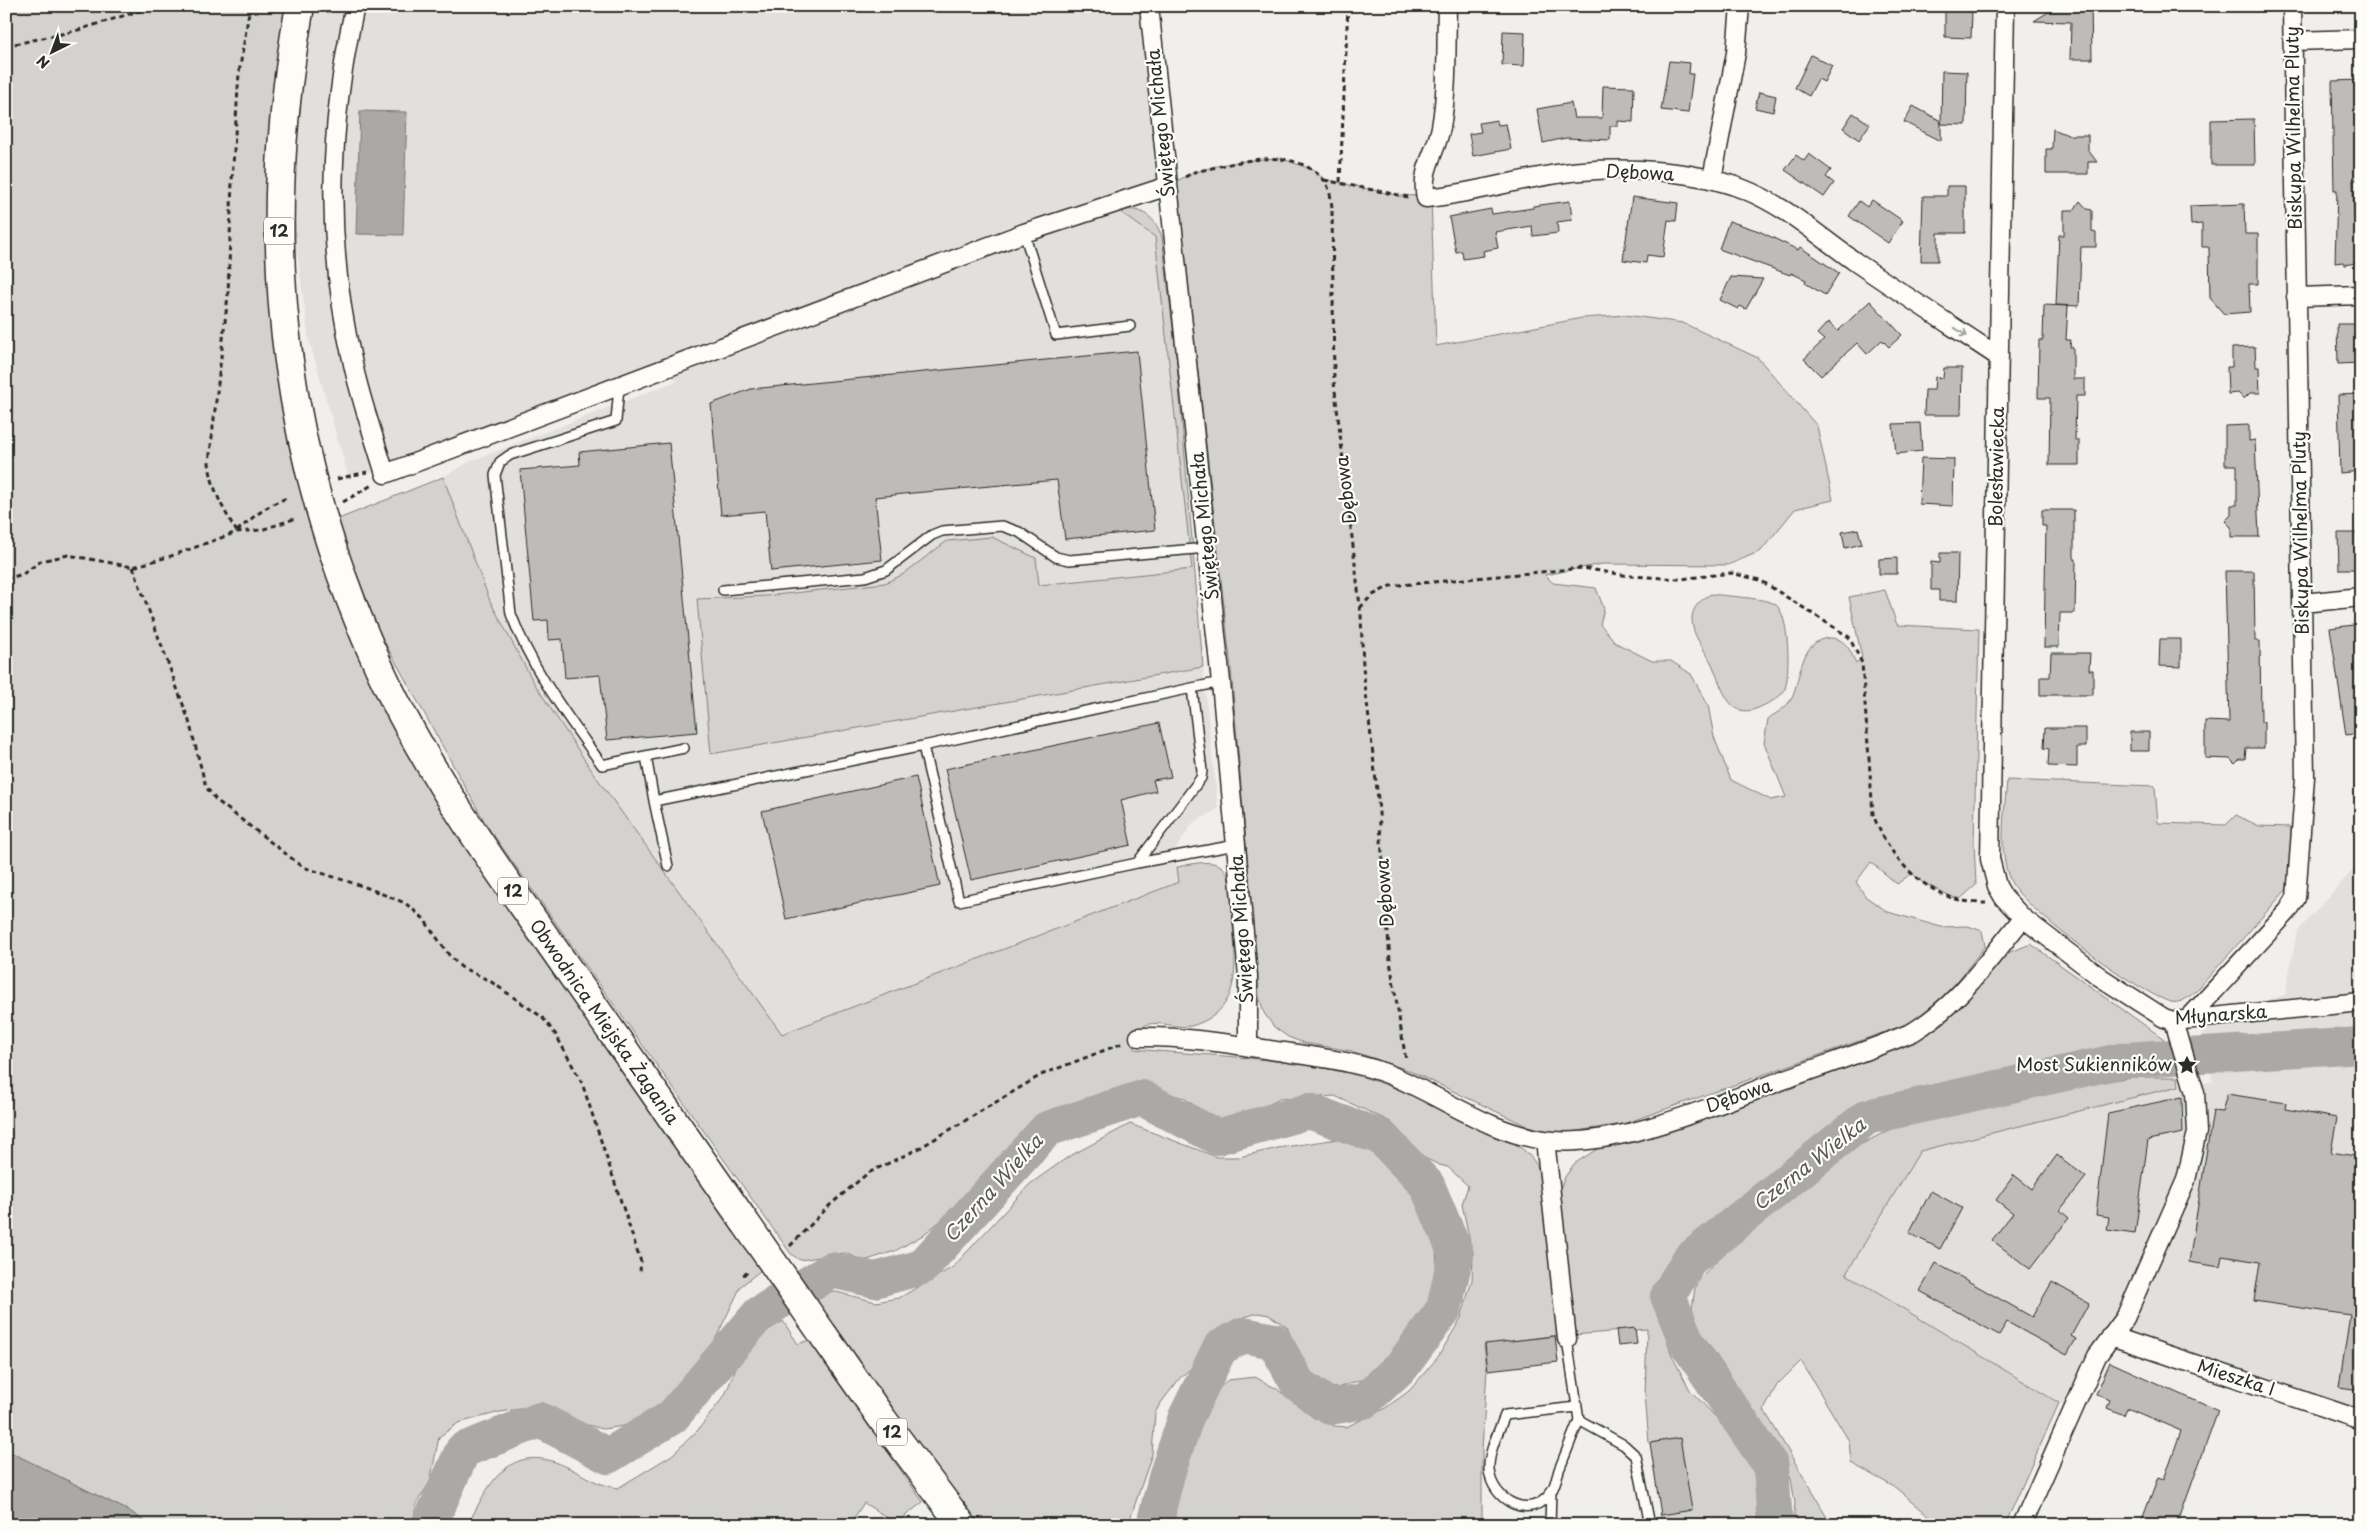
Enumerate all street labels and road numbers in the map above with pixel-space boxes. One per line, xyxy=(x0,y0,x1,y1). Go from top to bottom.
street label: Biskupa Wilhelma Pluty xyxy=(2277,26,2308,230)
street label: Świętego Michała xyxy=(1138,47,1181,198)
street label: Dębowa xyxy=(1605,156,1676,187)
road number: 12 xyxy=(264,218,294,245)
street label: Bolesławiecka xyxy=(1981,406,2010,527)
street label: Biskupa Wilhelma Pluty xyxy=(2284,431,2315,635)
street label: Świętego Michała xyxy=(1182,450,1225,601)
street label: Dębowa xyxy=(1327,454,1362,526)
street label: Świętego Michała xyxy=(1222,853,1259,1004)
street label: Dębowa xyxy=(1368,857,1399,928)
road number: 12 xyxy=(498,878,528,904)
street label: Obwodnica Miejska Żagania xyxy=(524,913,687,1129)
street label: Młynarska xyxy=(2174,997,2269,1030)
street label: Dębowa xyxy=(1702,1070,1776,1119)
street label: Mieszka I xyxy=(2194,1351,2279,1402)
road number: 12 xyxy=(877,1418,907,1445)

